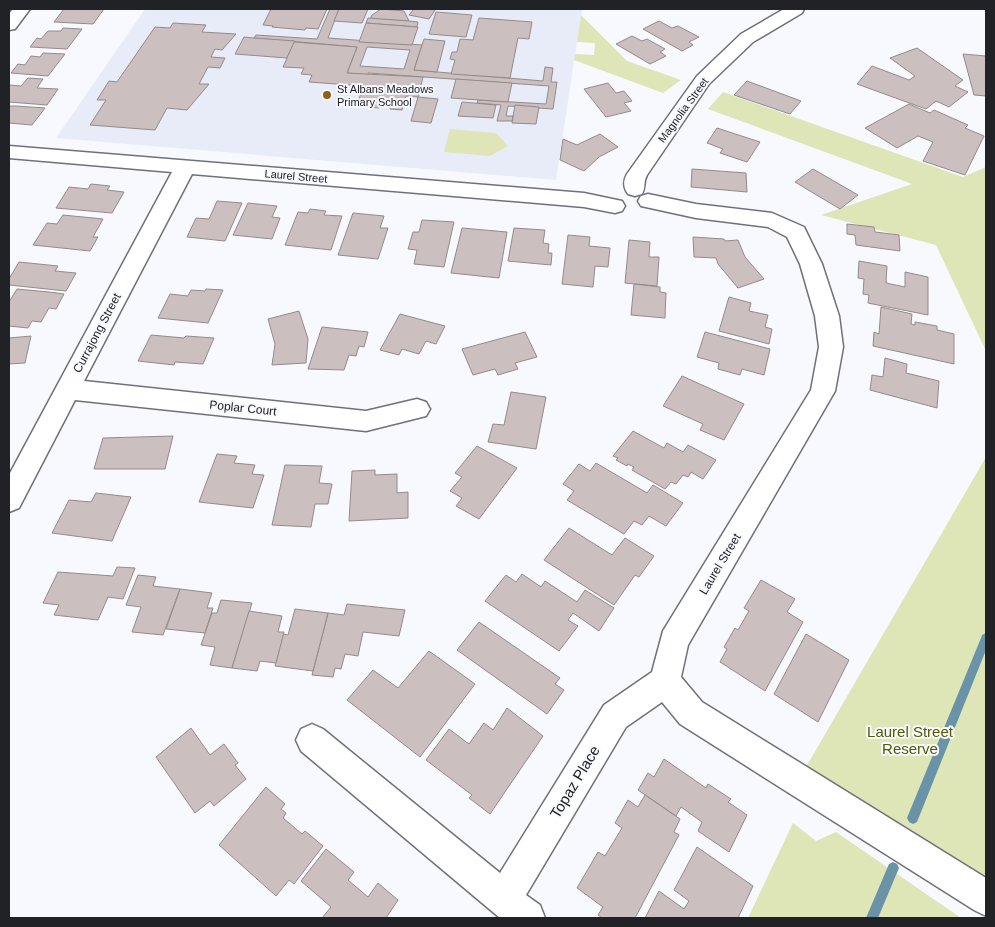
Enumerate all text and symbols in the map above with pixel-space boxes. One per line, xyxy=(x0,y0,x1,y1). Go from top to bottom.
street label: Magnolia Street xyxy=(656,75,710,145)
place label: St Albans Meadows Primary School xyxy=(337,83,434,108)
marker: St Albans Meadows Primary School xyxy=(321,89,333,101)
street label: Laurel Street xyxy=(264,167,328,185)
street label: Currajong Street xyxy=(70,290,124,375)
street label: Poplar Court xyxy=(209,398,278,419)
street label: Laurel Street xyxy=(696,530,744,597)
park label: Laurel Street Reserve xyxy=(867,723,954,757)
street label: Topaz Place xyxy=(546,742,603,821)

